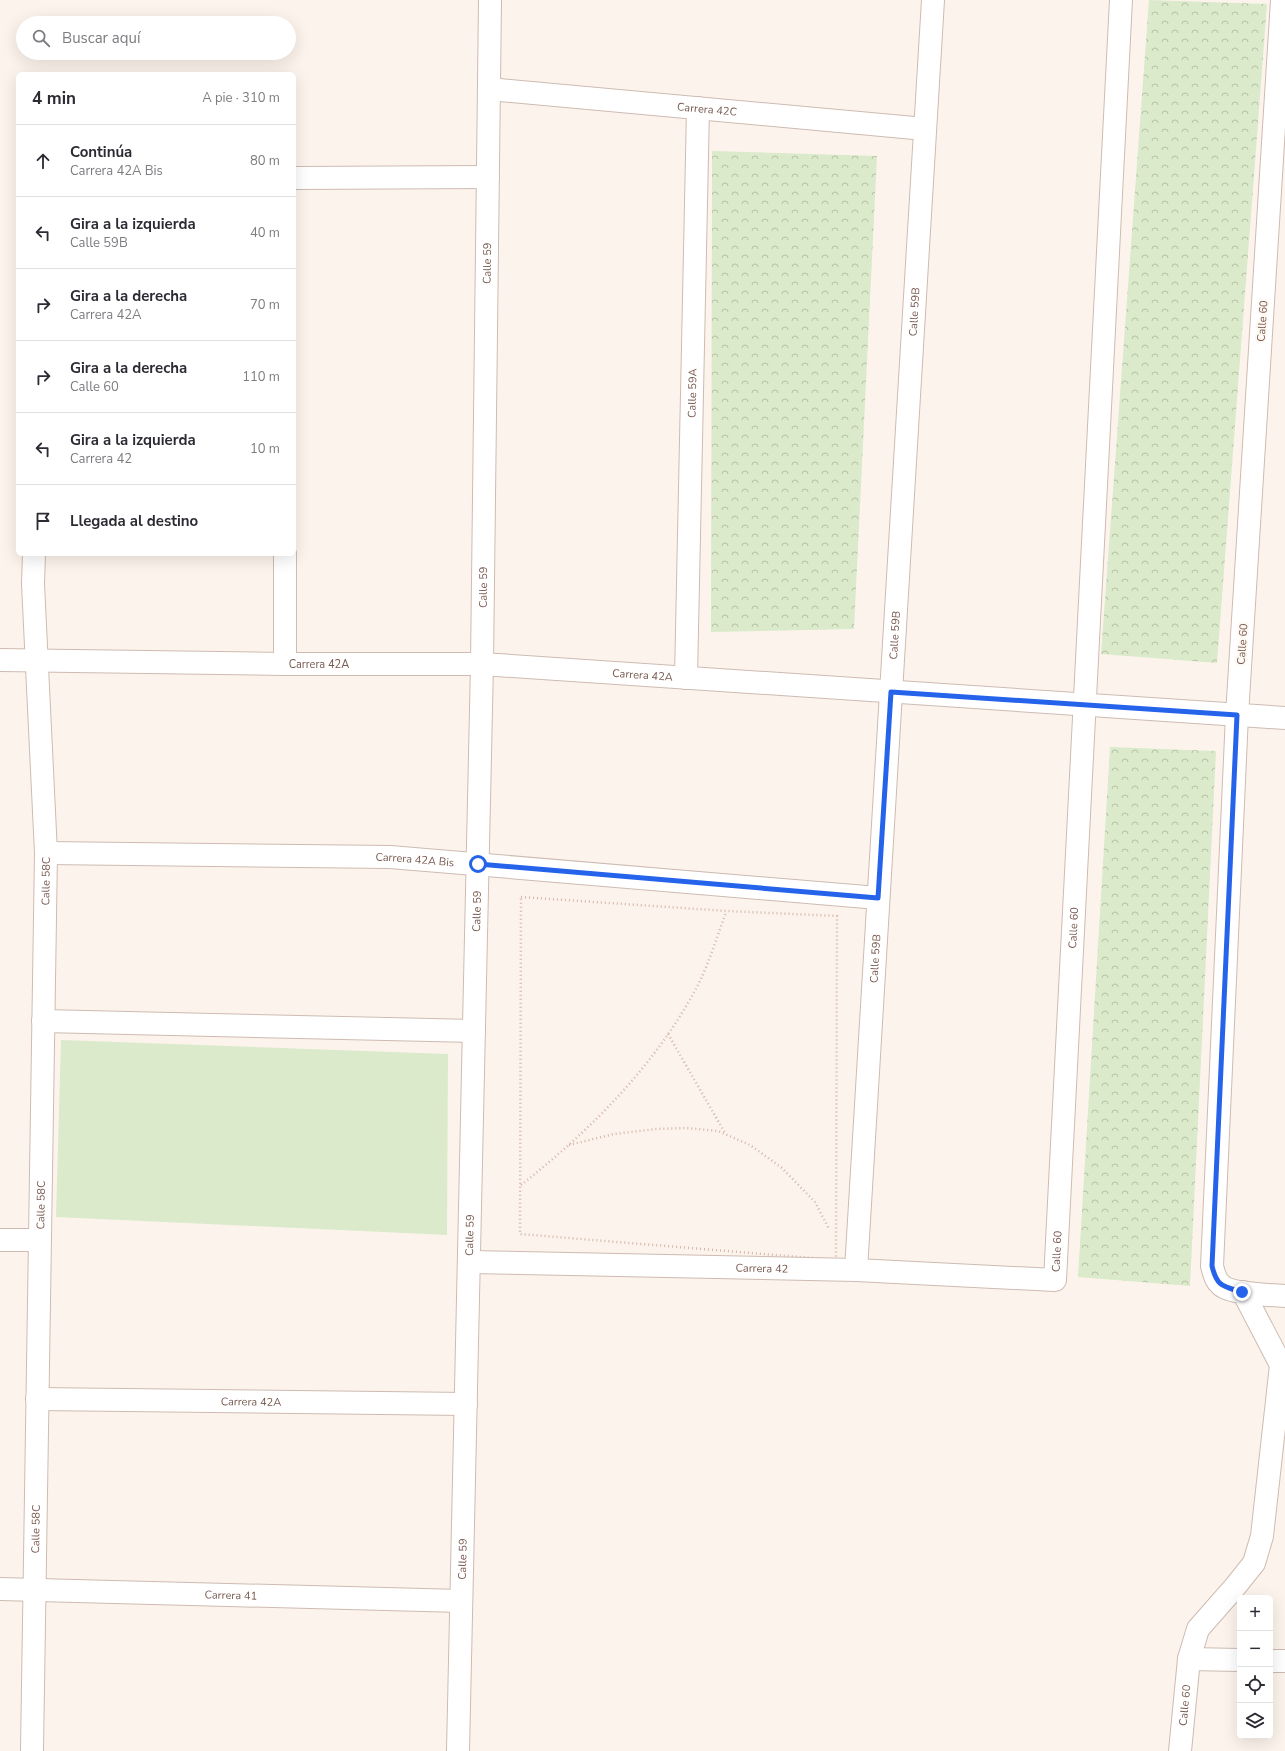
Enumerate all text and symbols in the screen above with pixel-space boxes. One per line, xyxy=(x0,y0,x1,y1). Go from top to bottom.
search box xyxy=(16,16,296,60)
icon: search xyxy=(30,27,52,49)
text: Buscar aquí xyxy=(62,28,140,48)
text: 4 min xyxy=(32,87,76,110)
text: A pie · 310 m xyxy=(202,89,280,107)
street label: Carrera 42C xyxy=(677,99,738,120)
text: Continúa xyxy=(70,142,132,162)
icon: ahead xyxy=(32,150,54,172)
text: 80 m xyxy=(250,152,280,170)
text: Carrera 42A Bis xyxy=(70,162,163,180)
text: Gira a la izquierda xyxy=(70,214,196,234)
icon: left xyxy=(32,222,54,244)
text: 40 m xyxy=(250,224,280,242)
text: Calle 59B xyxy=(70,234,128,252)
street label: Calle 59 xyxy=(480,242,495,284)
text: Gira a la derecha xyxy=(70,286,187,306)
street label: Calle 59B xyxy=(906,287,924,337)
icon: right xyxy=(32,294,54,316)
text: 70 m xyxy=(250,296,280,314)
street label: Calle 60 xyxy=(1254,299,1271,342)
text: Carrera 42A xyxy=(70,306,141,324)
text: Gira a la derecha xyxy=(70,358,187,378)
icon: right xyxy=(32,366,54,388)
text: 110 m xyxy=(242,368,280,386)
street label: Calle 59A xyxy=(684,368,701,418)
text: Calle 60 xyxy=(70,378,119,396)
text: Gira a la izquierda xyxy=(70,430,196,450)
icon: left xyxy=(32,438,54,460)
text: 10 m xyxy=(250,440,280,458)
text: Carrera 42 xyxy=(70,450,132,468)
icon: arrive xyxy=(32,510,54,532)
text: Llegada al destino xyxy=(70,511,198,531)
street label: Calle 59 xyxy=(476,566,491,608)
street label: Calle 59B xyxy=(886,610,904,660)
street label: Calle 60 xyxy=(1234,622,1251,665)
street label: Carrera 42A xyxy=(289,657,349,672)
street label: Carrera 42A xyxy=(612,666,673,685)
street label: Carrera 42A Bis xyxy=(376,850,455,870)
route start xyxy=(469,855,487,873)
street label: Calle 58C xyxy=(38,857,54,906)
street label: Calle 59 xyxy=(469,890,485,932)
street label: Calle 60 xyxy=(1065,906,1082,949)
street label: Calle 59B xyxy=(866,934,884,983)
street label: Calle 58C xyxy=(33,1181,49,1230)
street label: Calle 59 xyxy=(462,1214,478,1256)
street label: Calle 60 xyxy=(1048,1230,1066,1272)
street label: Carrera 42 xyxy=(736,1261,788,1277)
route end xyxy=(1233,1283,1251,1301)
street label: Carrera 42A xyxy=(221,1394,281,1410)
street label: Calle 58C xyxy=(28,1504,44,1554)
street label: Calle 59 xyxy=(455,1538,471,1580)
street label: Carrera 41 xyxy=(204,1587,257,1604)
map controls xyxy=(1237,1595,1273,1739)
button: + xyxy=(1237,1595,1273,1631)
button: − xyxy=(1237,1631,1273,1667)
button: locate xyxy=(1237,1667,1273,1703)
street label: Calle 60 xyxy=(1175,1684,1194,1727)
button: layers xyxy=(1237,1703,1273,1739)

